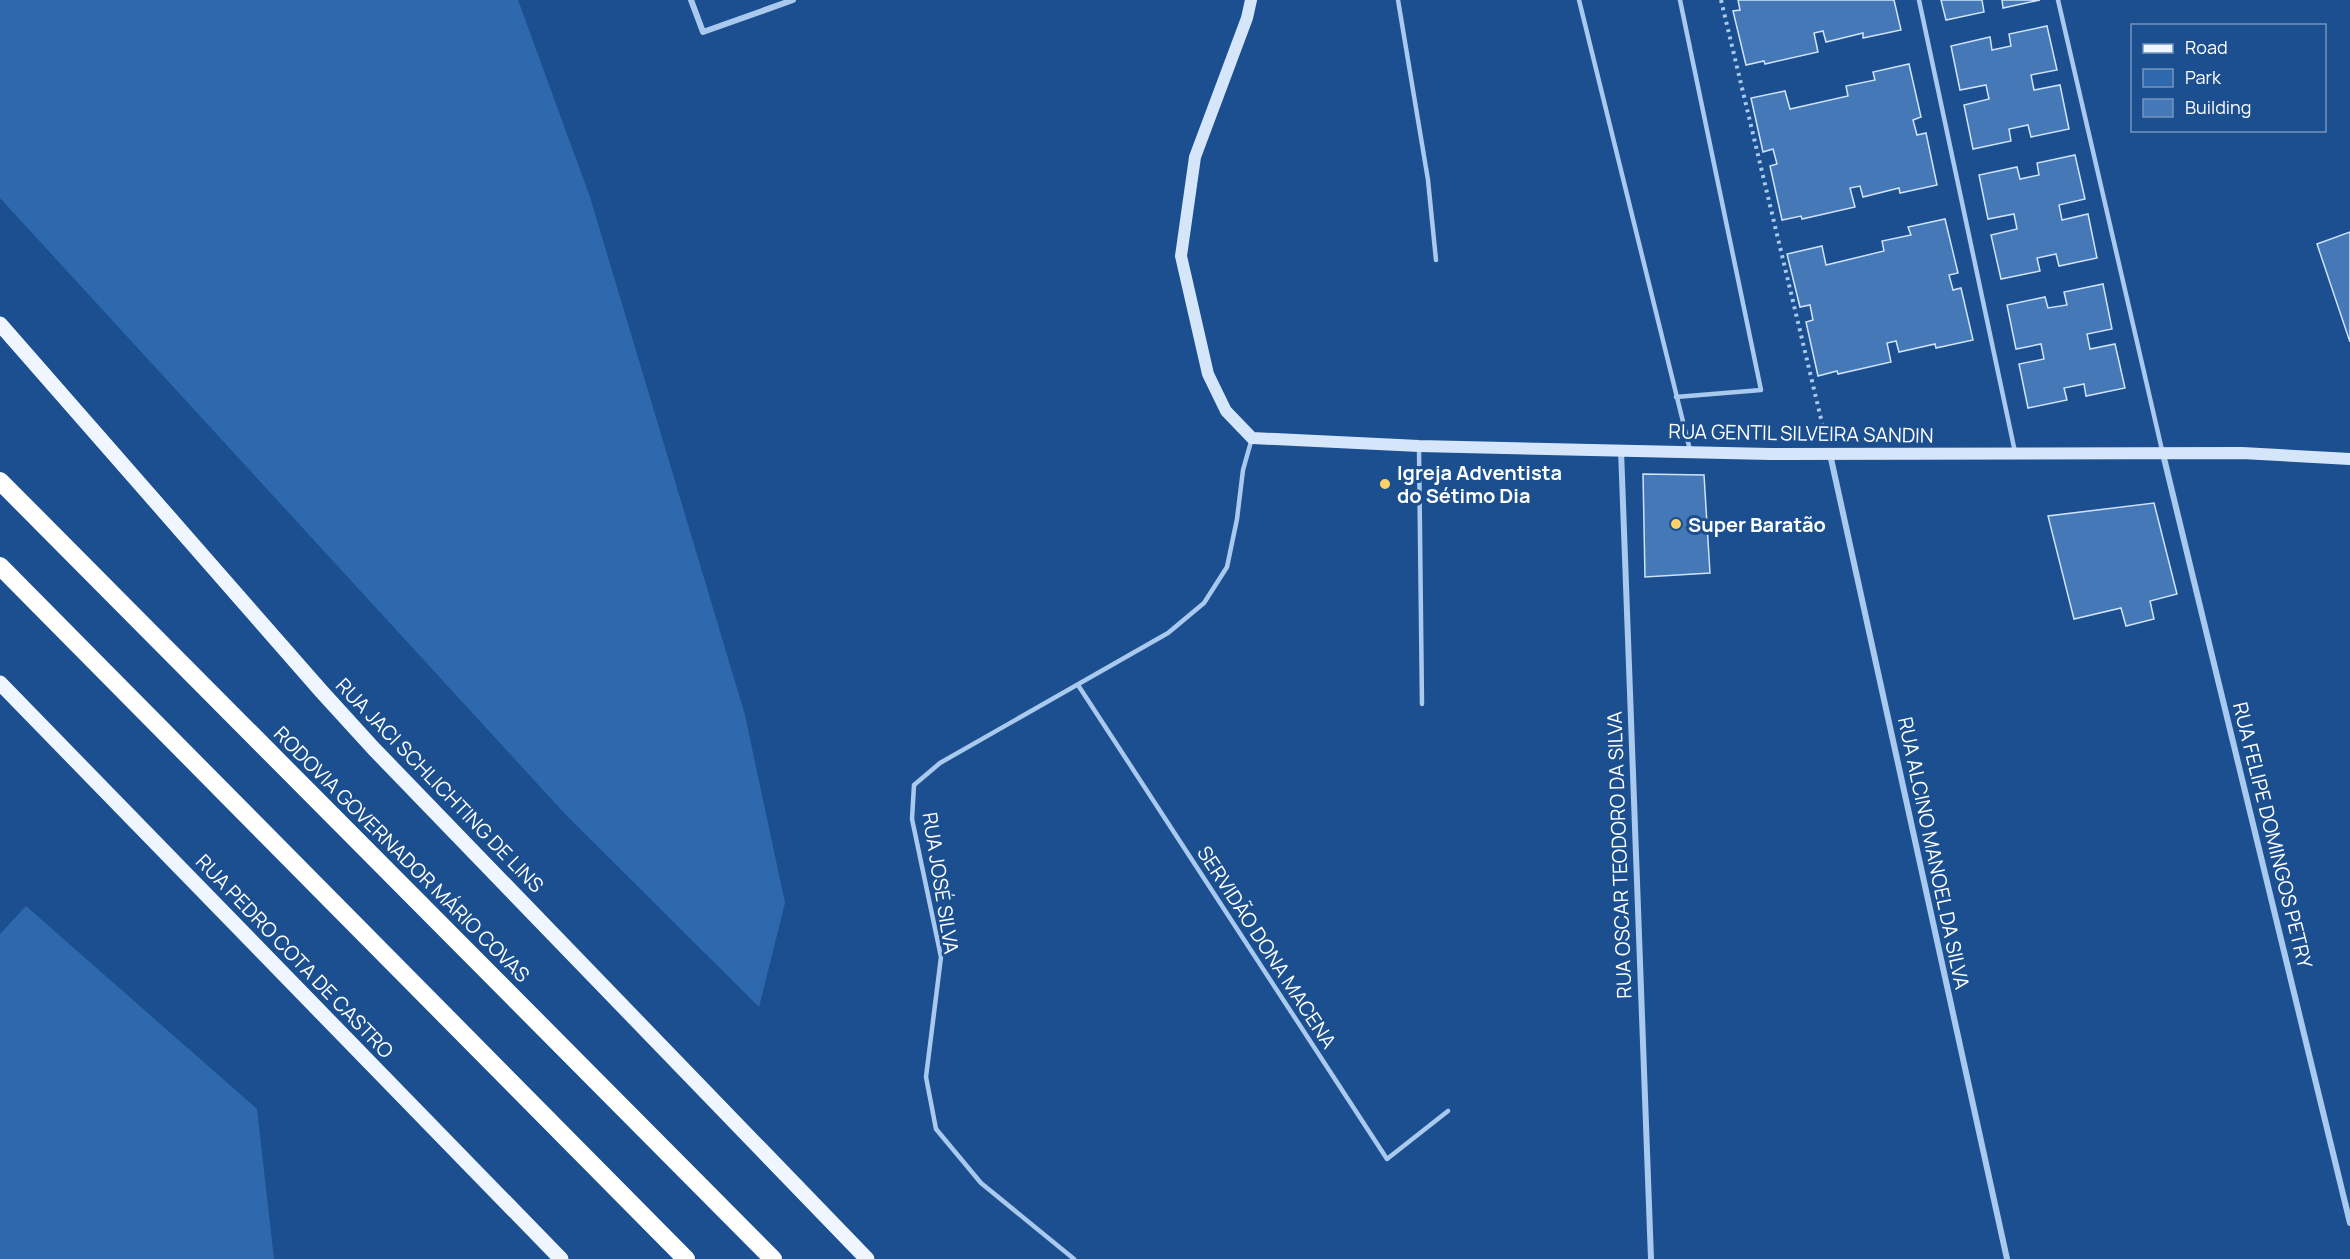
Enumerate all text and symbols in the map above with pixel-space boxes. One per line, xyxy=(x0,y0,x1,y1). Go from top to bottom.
legend xyxy=(2131,24,2326,132)
text: Road xyxy=(2185,35,2228,59)
text: Park xyxy=(2185,65,2222,89)
text: Building xyxy=(2185,95,2251,119)
street label: RUA GENTIL SILVEIRA SANDIN xyxy=(1668,417,1934,449)
place label: Igreja Adventista do Sétimo Dia xyxy=(1397,459,1562,509)
marker: Igreja Adventista do Sétimo Dia xyxy=(1378,477,1392,491)
place label: Super Baratão xyxy=(1688,511,1826,538)
marker: Super Baratão xyxy=(1669,517,1683,531)
street label: RUA JACI SCHLICHTING DE LINS xyxy=(330,672,550,898)
street label: RUA FELIPE DOMINGOS PETRY xyxy=(2227,699,2319,972)
street label: RUA OSCAR TEODORO DA SILVA xyxy=(1600,711,1638,999)
street label: RUA ALCINO MANOEL DA SILVA xyxy=(1892,714,1976,992)
street label: RODOVIA GOVERNADOR MÁRIO COVAS xyxy=(268,720,536,988)
street label: RUA JOSÉ SILVA xyxy=(916,810,966,956)
street label: SERVIDÃO DONA MACENA xyxy=(1191,841,1343,1054)
street label: RUA PEDRO COTA DE CASTRO xyxy=(190,848,400,1064)

